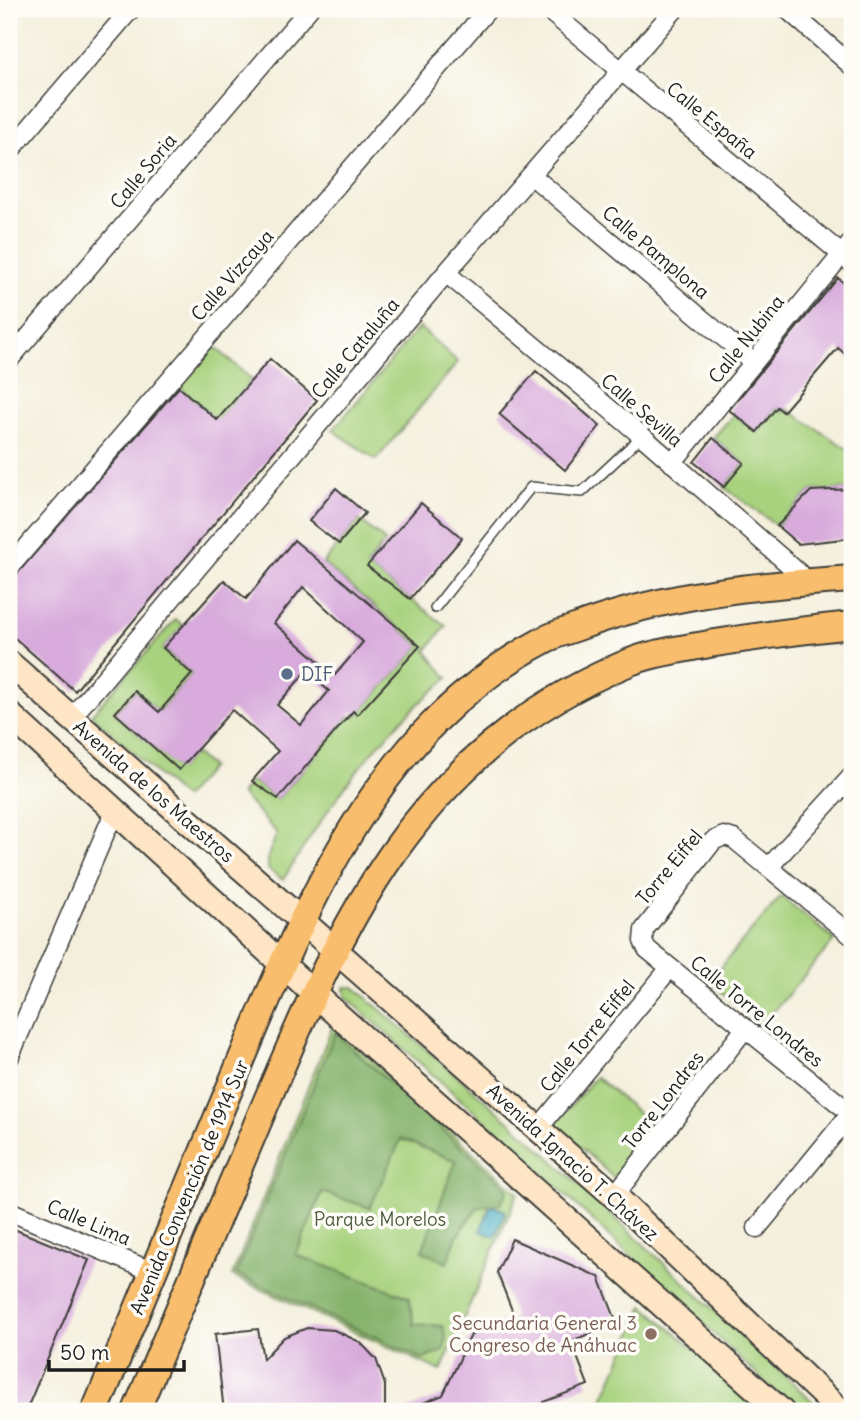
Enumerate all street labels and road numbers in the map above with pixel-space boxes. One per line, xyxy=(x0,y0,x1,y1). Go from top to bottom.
street label: Calle España xyxy=(662,76,762,164)
street label: Calle Soria xyxy=(105,128,181,213)
street label: Calle Pamplona xyxy=(598,200,715,304)
street label: Calle Vizcaya xyxy=(186,224,278,326)
street label: Calle Nubina xyxy=(703,290,789,388)
street label: Calle Cataluña xyxy=(306,293,404,403)
street label: Calle Sevilla xyxy=(596,368,688,452)
street label: Avenida de los Maestros xyxy=(69,715,239,867)
street label: Torre Eiffel xyxy=(631,824,707,910)
street label: Calle Torre Londres xyxy=(685,950,829,1072)
street label: Calle Torre Eiffel xyxy=(534,975,640,1097)
street label: Torre Londres xyxy=(617,1046,709,1154)
street label: Avenida Convención de 1914 Sur xyxy=(124,1056,254,1318)
street label: Avenida Ignacio T. Chávez xyxy=(482,1078,664,1246)
street label: Calle Lima xyxy=(44,1194,135,1250)

